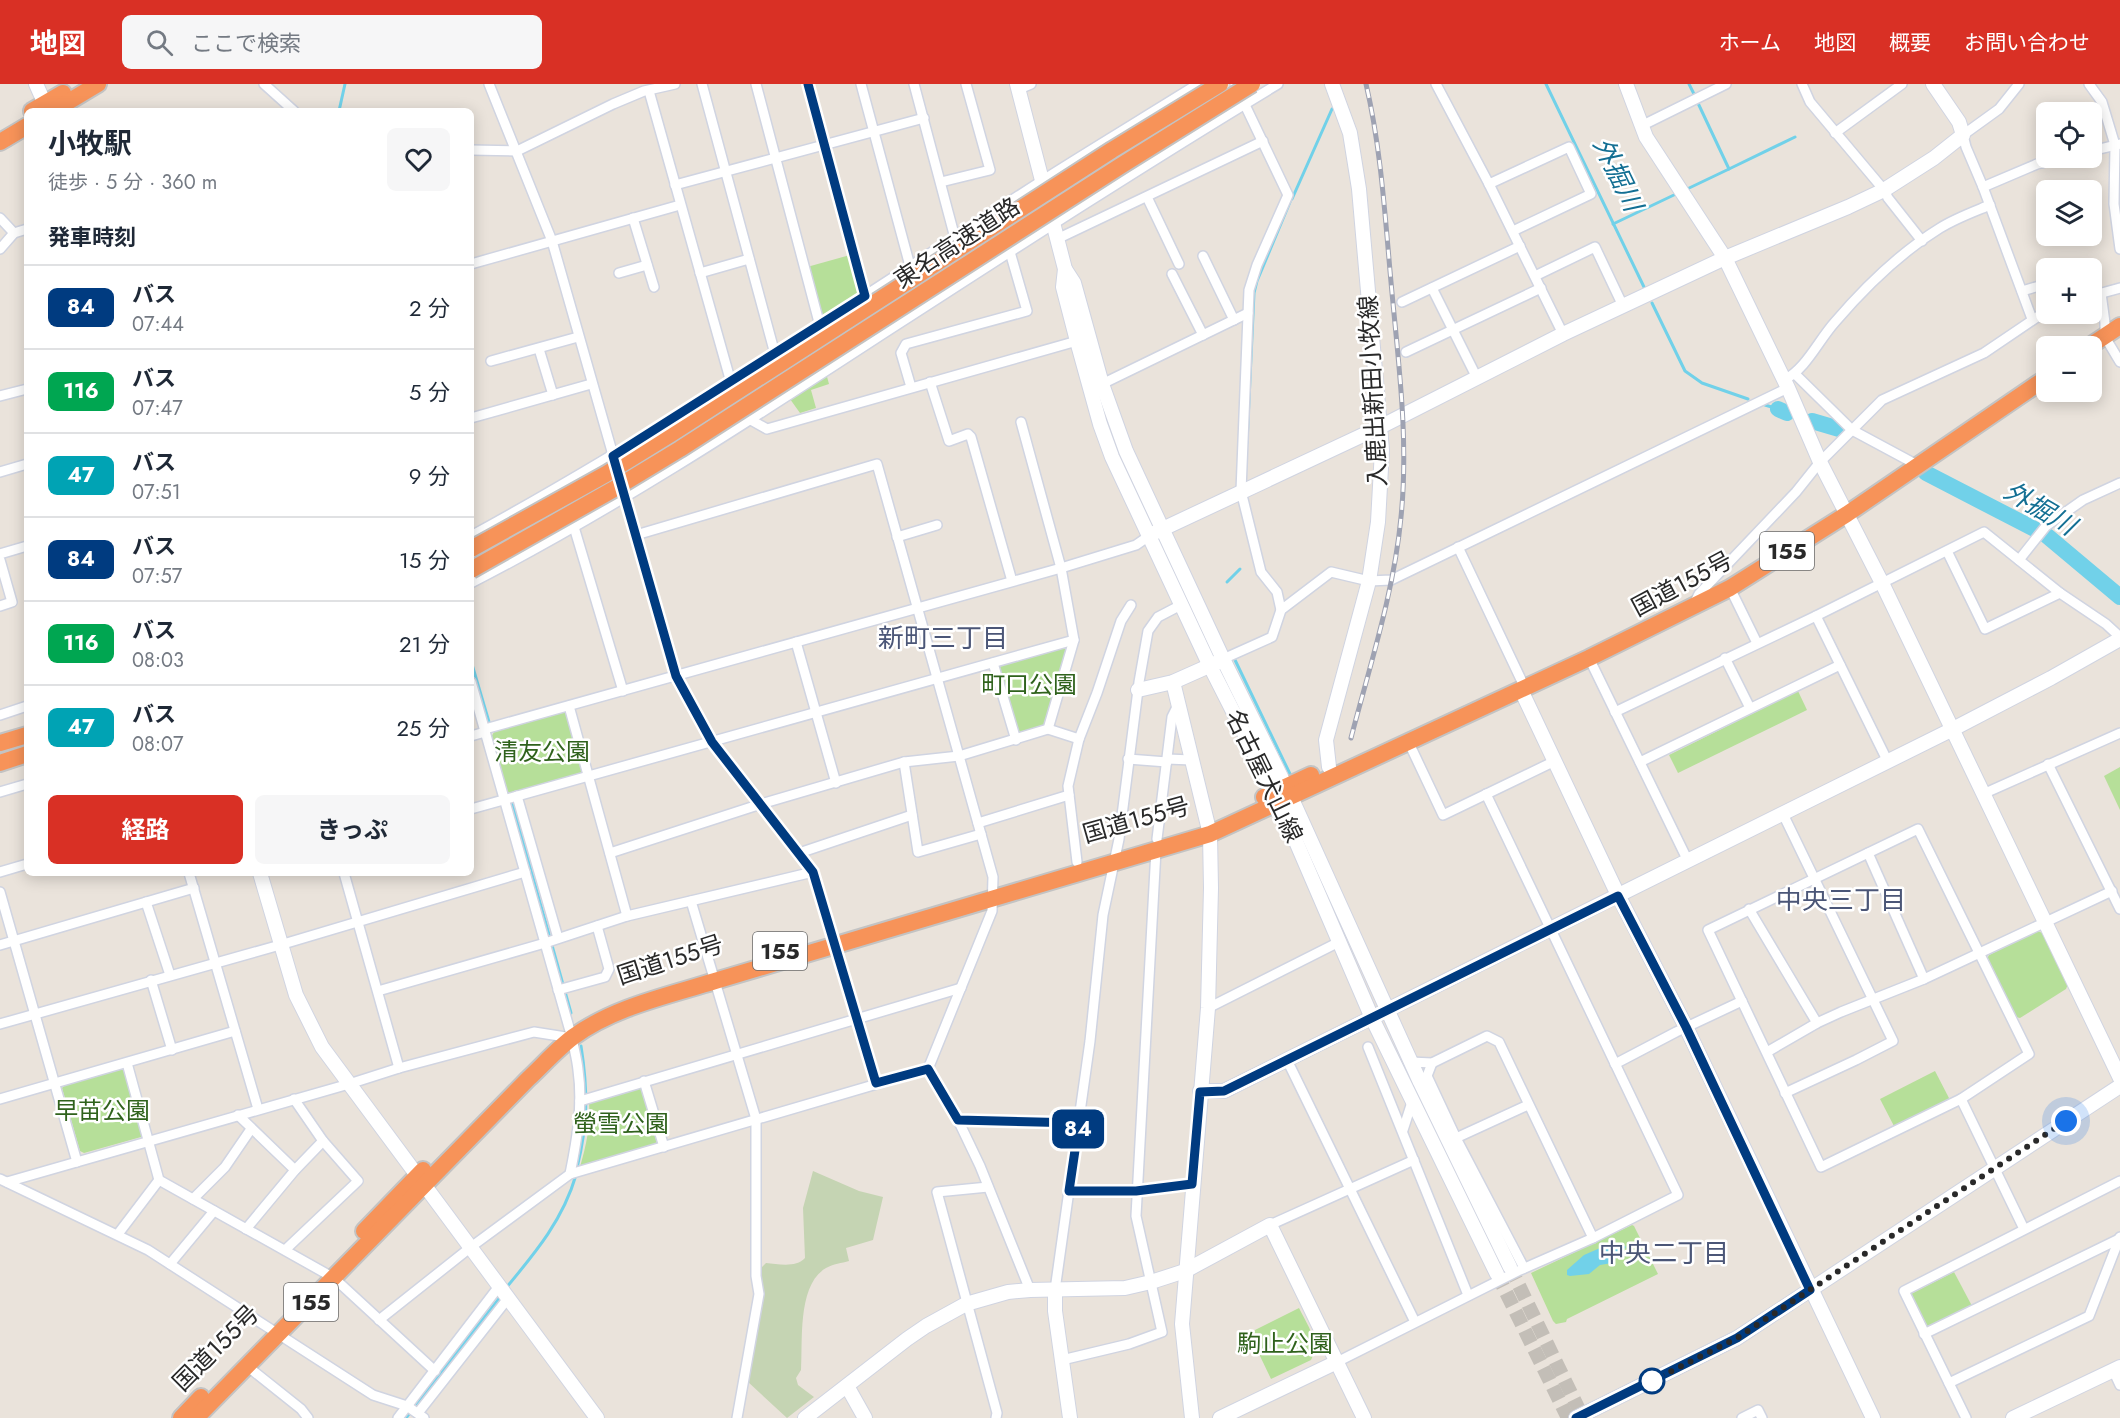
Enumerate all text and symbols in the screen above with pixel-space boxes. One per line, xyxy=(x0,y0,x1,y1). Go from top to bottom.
search box xyxy=(122,15,542,69)
text: 地図 xyxy=(30,23,86,64)
icon: search xyxy=(143,26,176,59)
text: ここで検索 xyxy=(191,27,301,59)
text: ホーム xyxy=(1719,28,1781,58)
text: 地図 xyxy=(1814,28,1856,58)
text: 概要 xyxy=(1889,28,1931,58)
text: お問い合わせ xyxy=(1964,28,2090,58)
map controls xyxy=(2036,102,2102,402)
button: locate xyxy=(2036,102,2102,168)
text: 小牧駅 xyxy=(48,123,132,164)
button: heart xyxy=(387,128,450,191)
water label: 外掘川 xyxy=(1584,131,1653,220)
text: 徒歩 · 5 分 · 360 m xyxy=(48,168,217,197)
button: layers xyxy=(2036,180,2102,246)
street label: 東名高速道路 xyxy=(887,189,1027,296)
text: 発車時刻 xyxy=(48,221,136,253)
button: + xyxy=(2036,258,2102,324)
text: バス xyxy=(132,278,176,310)
text: 84 xyxy=(67,292,95,322)
text: 2 分 xyxy=(409,292,450,324)
street label: 入鹿出新田小牧線 xyxy=(1350,294,1395,488)
text: 07:44 xyxy=(132,310,184,339)
button: − xyxy=(2036,336,2102,402)
text: バス xyxy=(132,362,176,394)
text: 116 xyxy=(63,376,99,406)
text: 5 分 xyxy=(409,376,450,408)
text: 07:47 xyxy=(132,394,183,423)
text: バス xyxy=(132,446,176,478)
text: 47 xyxy=(67,460,95,490)
text: 9 分 xyxy=(409,460,450,492)
water label: 外掘川 xyxy=(1997,472,2086,546)
text: 07:51 xyxy=(132,478,181,507)
text: バス xyxy=(132,530,176,562)
road number: 155 xyxy=(1760,532,1814,570)
street label: 国道155号 xyxy=(1625,542,1738,625)
text: 84 xyxy=(67,544,95,574)
text: 15 分 xyxy=(399,544,450,576)
text: 07:57 xyxy=(132,562,182,591)
text: バス xyxy=(132,614,176,646)
district label: 新町三丁目 xyxy=(878,619,1008,657)
text: 116 xyxy=(63,628,99,658)
text: 21 分 xyxy=(399,628,450,660)
text: 08:03 xyxy=(132,646,184,675)
park label: 町口公園 xyxy=(981,667,1077,702)
text: バス xyxy=(132,698,176,730)
street label: 名古屋犬山線 xyxy=(1217,703,1312,848)
text: 47 xyxy=(67,712,95,742)
text: 25 分 xyxy=(396,712,450,744)
text: 08:07 xyxy=(132,730,183,759)
park label: 清友公園 xyxy=(494,734,590,769)
street label: 国道155号 xyxy=(1078,788,1193,851)
button: 経路 xyxy=(48,795,243,864)
button: きっぷ xyxy=(255,795,450,864)
district label: 中央三丁目 xyxy=(1776,881,1906,919)
street label: 国道155号 xyxy=(612,926,728,993)
road number: 155 xyxy=(753,932,807,970)
park label: 早苗公園 xyxy=(54,1093,150,1128)
park label: 螢雪公園 xyxy=(573,1106,669,1141)
your location xyxy=(2051,1106,2081,1136)
line badge: 84 xyxy=(1051,1110,1105,1148)
text: 84 xyxy=(1064,1114,1092,1144)
district label: 中央二丁目 xyxy=(1599,1234,1729,1272)
road number: 155 xyxy=(284,1283,338,1321)
street label: 国道155号 xyxy=(164,1296,267,1399)
park label: 駒止公園 xyxy=(1237,1326,1333,1361)
unlabelled marker xyxy=(1639,1368,1665,1394)

